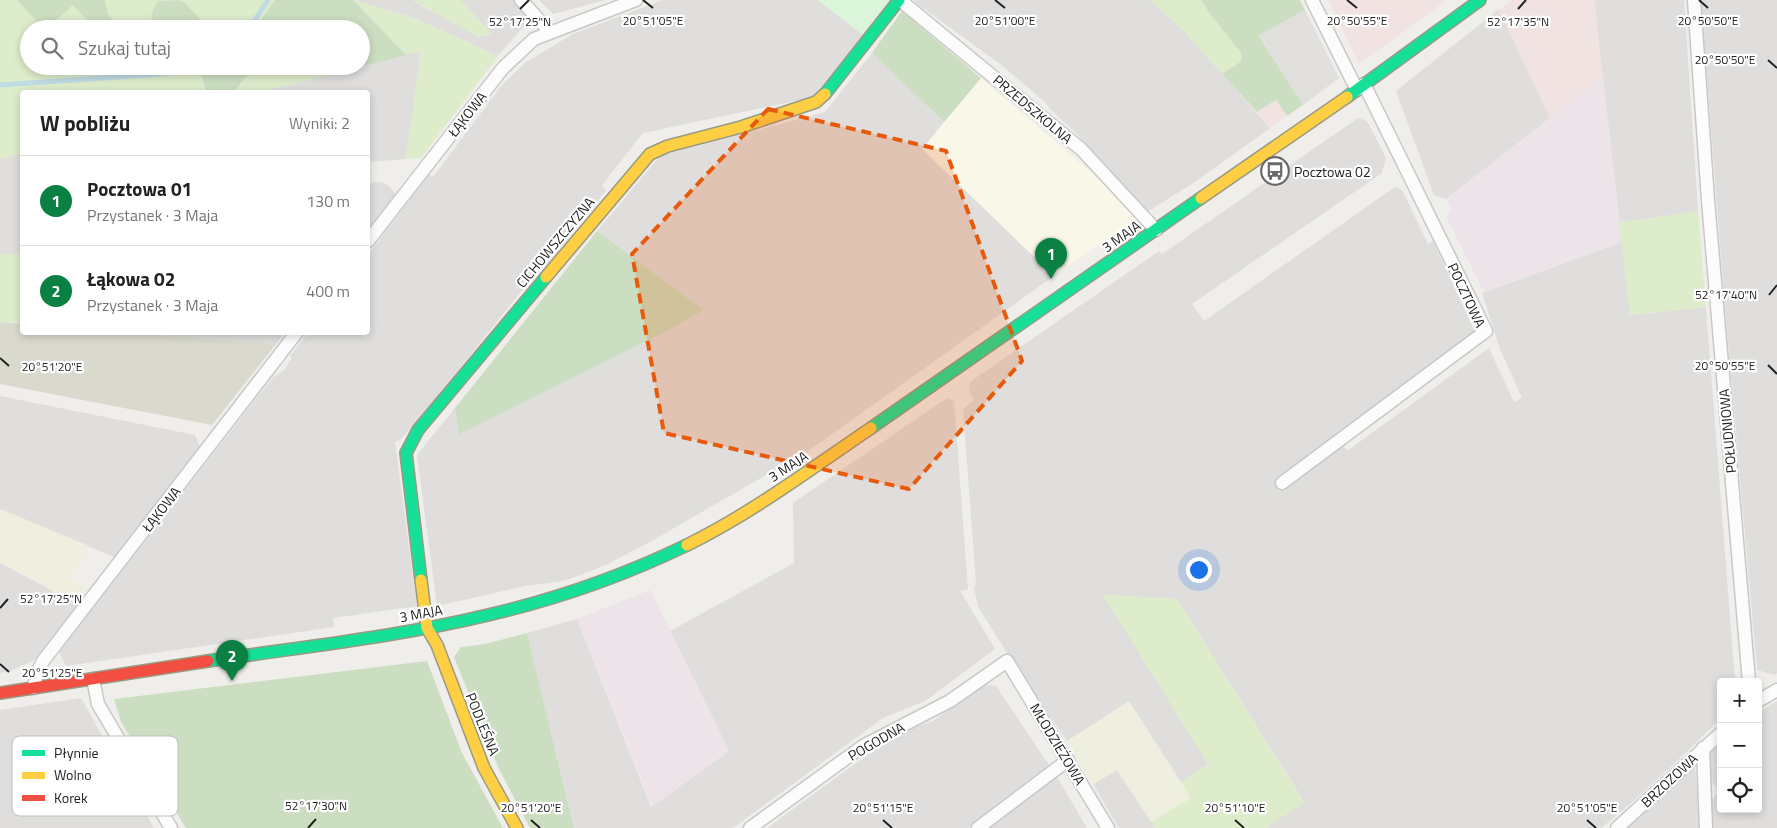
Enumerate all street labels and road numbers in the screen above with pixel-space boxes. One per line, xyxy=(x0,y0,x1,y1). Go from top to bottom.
street label: PRZEDSZKOLNA xyxy=(989,70,1078,149)
street label: ŁĄKOWA xyxy=(442,86,492,142)
street label: CICHOWSZCZYZNA xyxy=(511,192,600,292)
street label: 3 MAJA xyxy=(1097,215,1145,257)
street label: POCZTOWA xyxy=(1443,259,1491,331)
street label: POŁUDNIOWA xyxy=(1713,387,1741,474)
street label: 3 MAJA xyxy=(764,445,812,487)
street label: ŁĄKOWA xyxy=(136,481,186,537)
street label: 3 MAJA xyxy=(398,599,445,627)
street label: PODLEŚNA xyxy=(461,689,505,759)
street label: MŁODZIEŻOWA xyxy=(1025,699,1091,789)
street label: POGODNA xyxy=(844,716,909,766)
street label: BRZOZOWA xyxy=(1636,748,1703,812)

